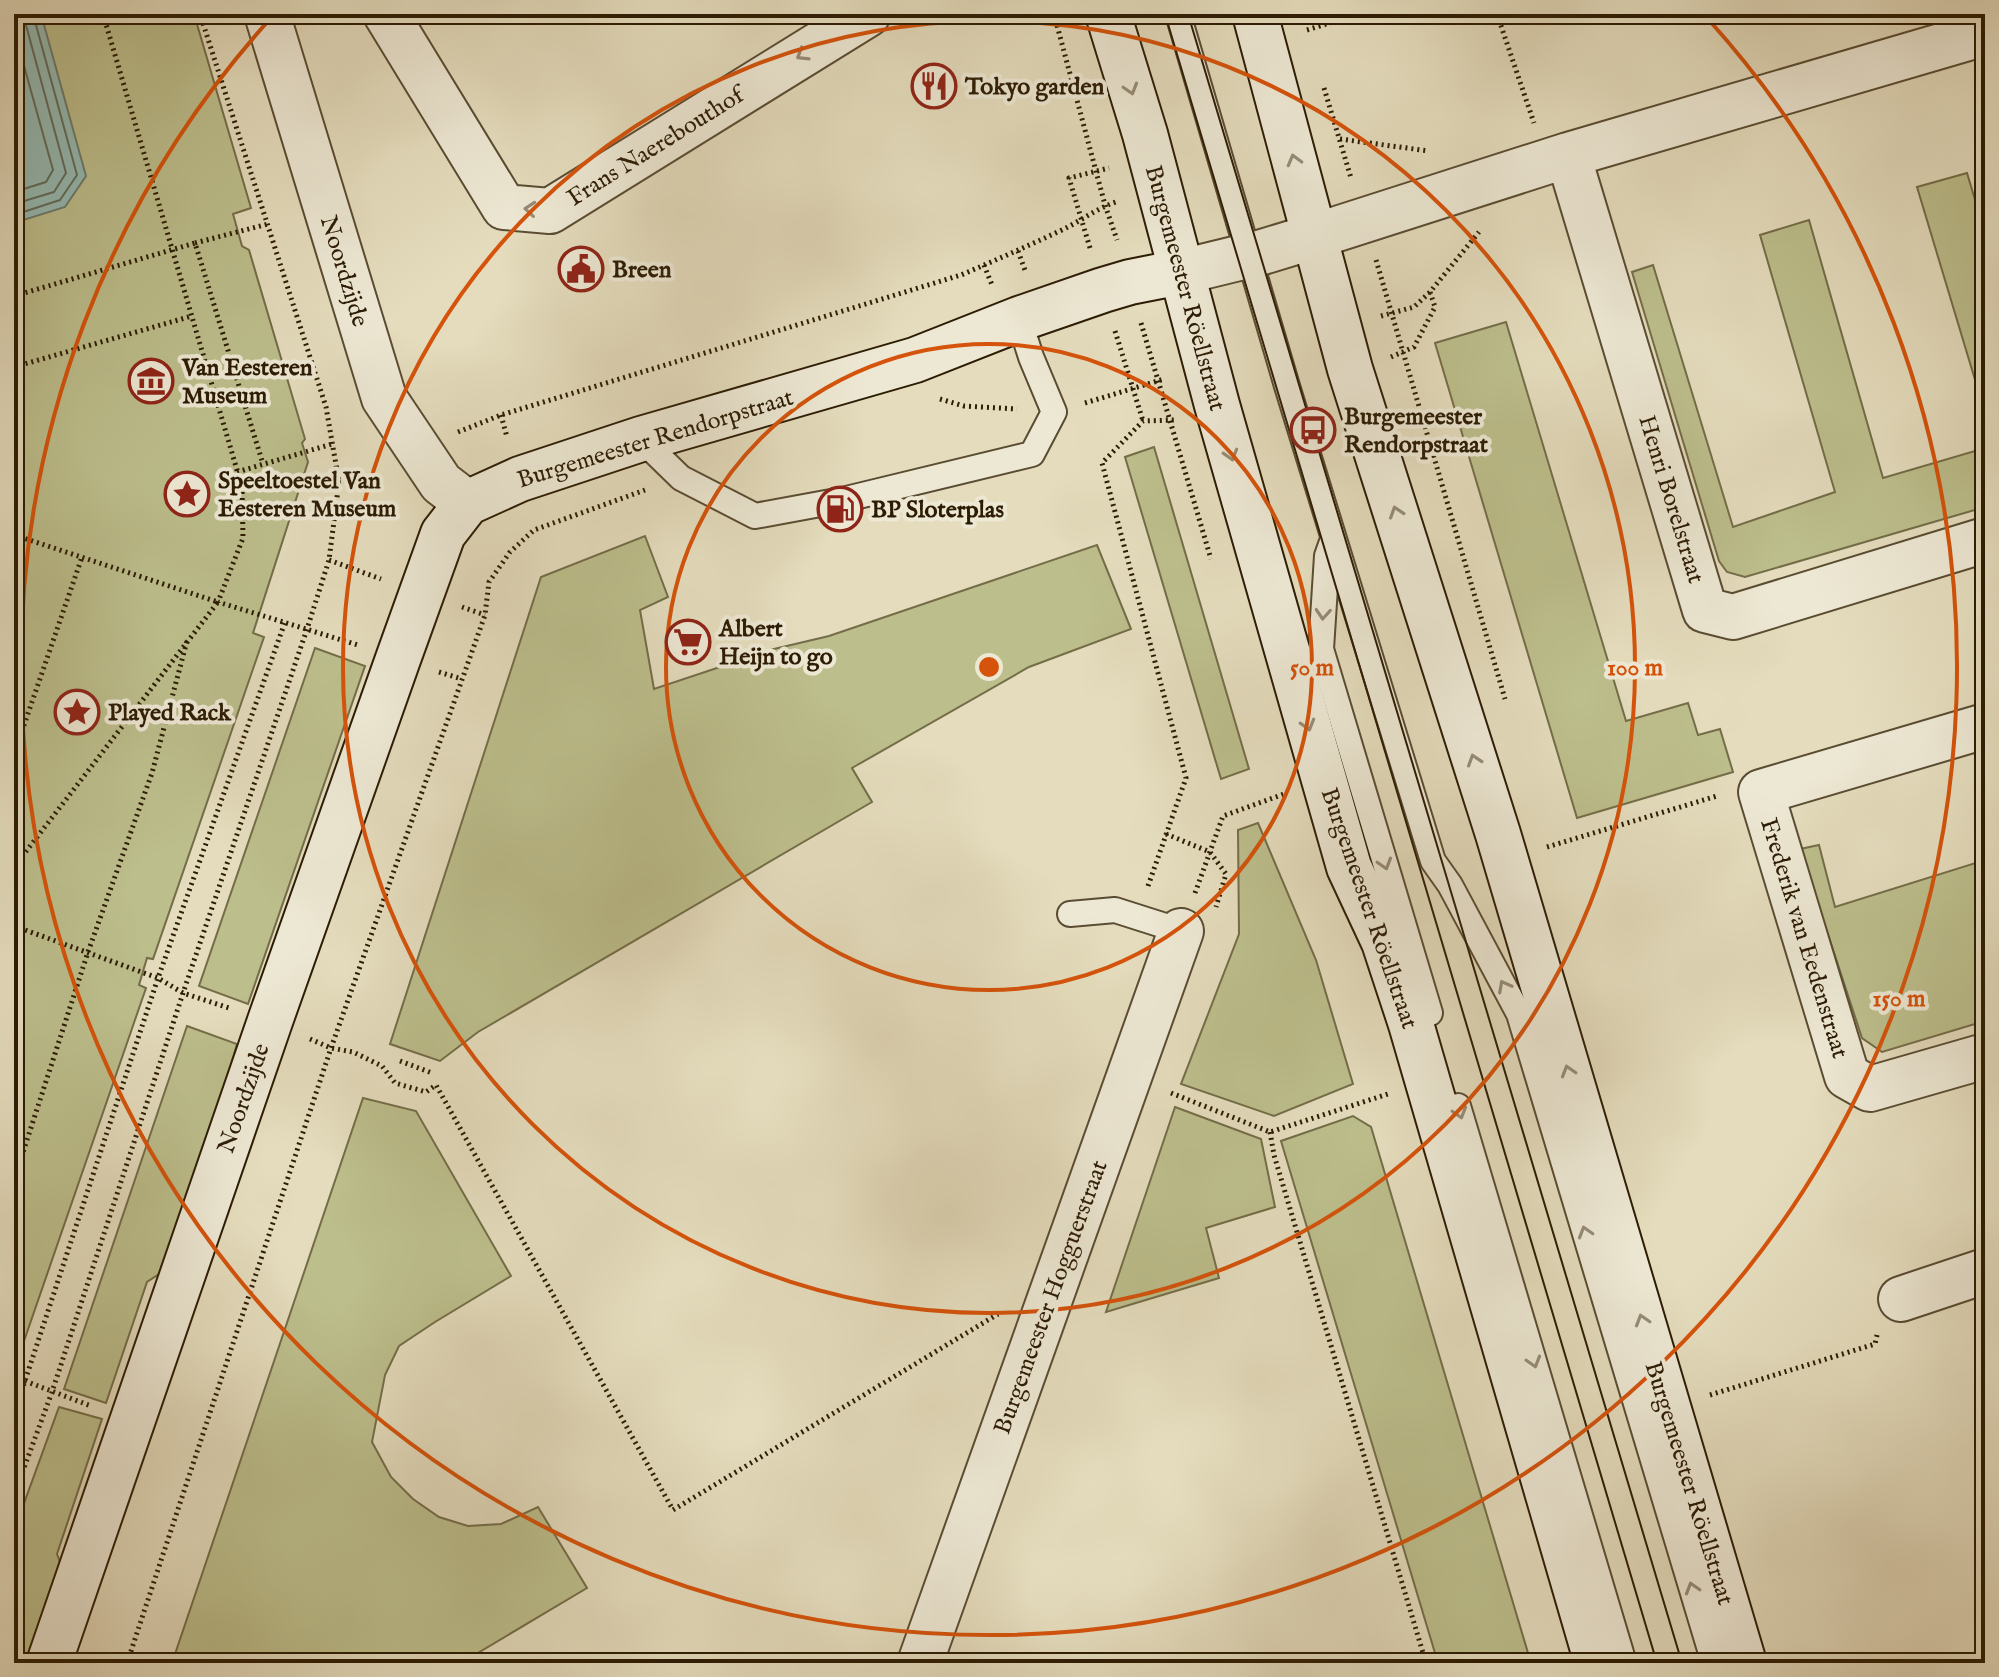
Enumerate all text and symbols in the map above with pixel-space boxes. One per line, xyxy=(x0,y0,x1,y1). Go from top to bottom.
one-way arrow xyxy=(796,45,811,61)
restaurant icon: Tokyo garden xyxy=(910,62,958,110)
place label: Tokyo garden xyxy=(964,72,1105,103)
street label: Frans Naerebouthof xyxy=(562,78,754,214)
one-way arrow xyxy=(1122,81,1138,95)
one-way arrow xyxy=(1287,154,1304,168)
street label: Burgemeester Röellstraat xyxy=(1137,162,1232,415)
one-way arrow xyxy=(523,201,536,218)
street label: Noordzijde xyxy=(312,212,375,331)
public building icon: Breen xyxy=(557,245,605,293)
place label: Breen xyxy=(612,255,672,286)
place label: Van Eesteren Museum xyxy=(181,353,313,412)
museum icon: Van Eesteren Museum xyxy=(127,357,175,405)
street label: Burgemeester Rendorpstraat xyxy=(514,383,797,496)
place label: Burgemeester Rendorpstraat xyxy=(1344,402,1489,461)
bus stop icon: Burgemeester Rendorpstraat xyxy=(1289,406,1337,454)
street label: Henri Borelstraat xyxy=(1630,412,1711,587)
one-way arrow xyxy=(1222,448,1238,462)
place label: Speeltoestel Van Eesteren Museum xyxy=(218,466,397,525)
place icon: Speeltoestel Van Eesteren Museum xyxy=(163,470,211,518)
fuel station icon: BP Sloterplas xyxy=(816,485,864,533)
place label: BP Sloterplas xyxy=(871,495,1004,526)
one-way arrow xyxy=(1389,506,1405,520)
one-way arrow xyxy=(1315,608,1332,621)
place label: Albert Heijn to go xyxy=(718,614,833,673)
supermarket icon: Albert Heijn to go xyxy=(664,618,712,666)
centre of rings xyxy=(975,653,1003,681)
text: 50 m xyxy=(1290,653,1335,684)
text: 100 m xyxy=(1607,653,1664,684)
place icon: Played Rack xyxy=(53,688,101,736)
place label: Played Rack xyxy=(108,698,232,729)
one-way arrow xyxy=(1299,718,1315,732)
one-way arrow xyxy=(1467,754,1483,767)
street label: Burgemeester Röellstraat xyxy=(1313,784,1424,1033)
street label: Frederik van Eedenstraat xyxy=(1752,815,1855,1062)
one-way arrow xyxy=(1376,857,1392,870)
one-way arrow xyxy=(1498,979,1513,994)
text: 150 m xyxy=(1872,984,1926,1015)
street label: Noordzijde xyxy=(211,1039,278,1158)
one-way arrow xyxy=(1561,1064,1577,1078)
one-way arrow xyxy=(1451,1106,1467,1120)
street label: Burgemeester Hogguerstraat xyxy=(987,1156,1115,1439)
one-way arrow xyxy=(1578,1226,1594,1239)
one-way arrow xyxy=(1635,1313,1651,1327)
one-way arrow xyxy=(1525,1355,1541,1369)
street label: Burgemeester Röellstraat xyxy=(1637,1358,1740,1609)
one-way arrow xyxy=(1685,1582,1701,1596)

